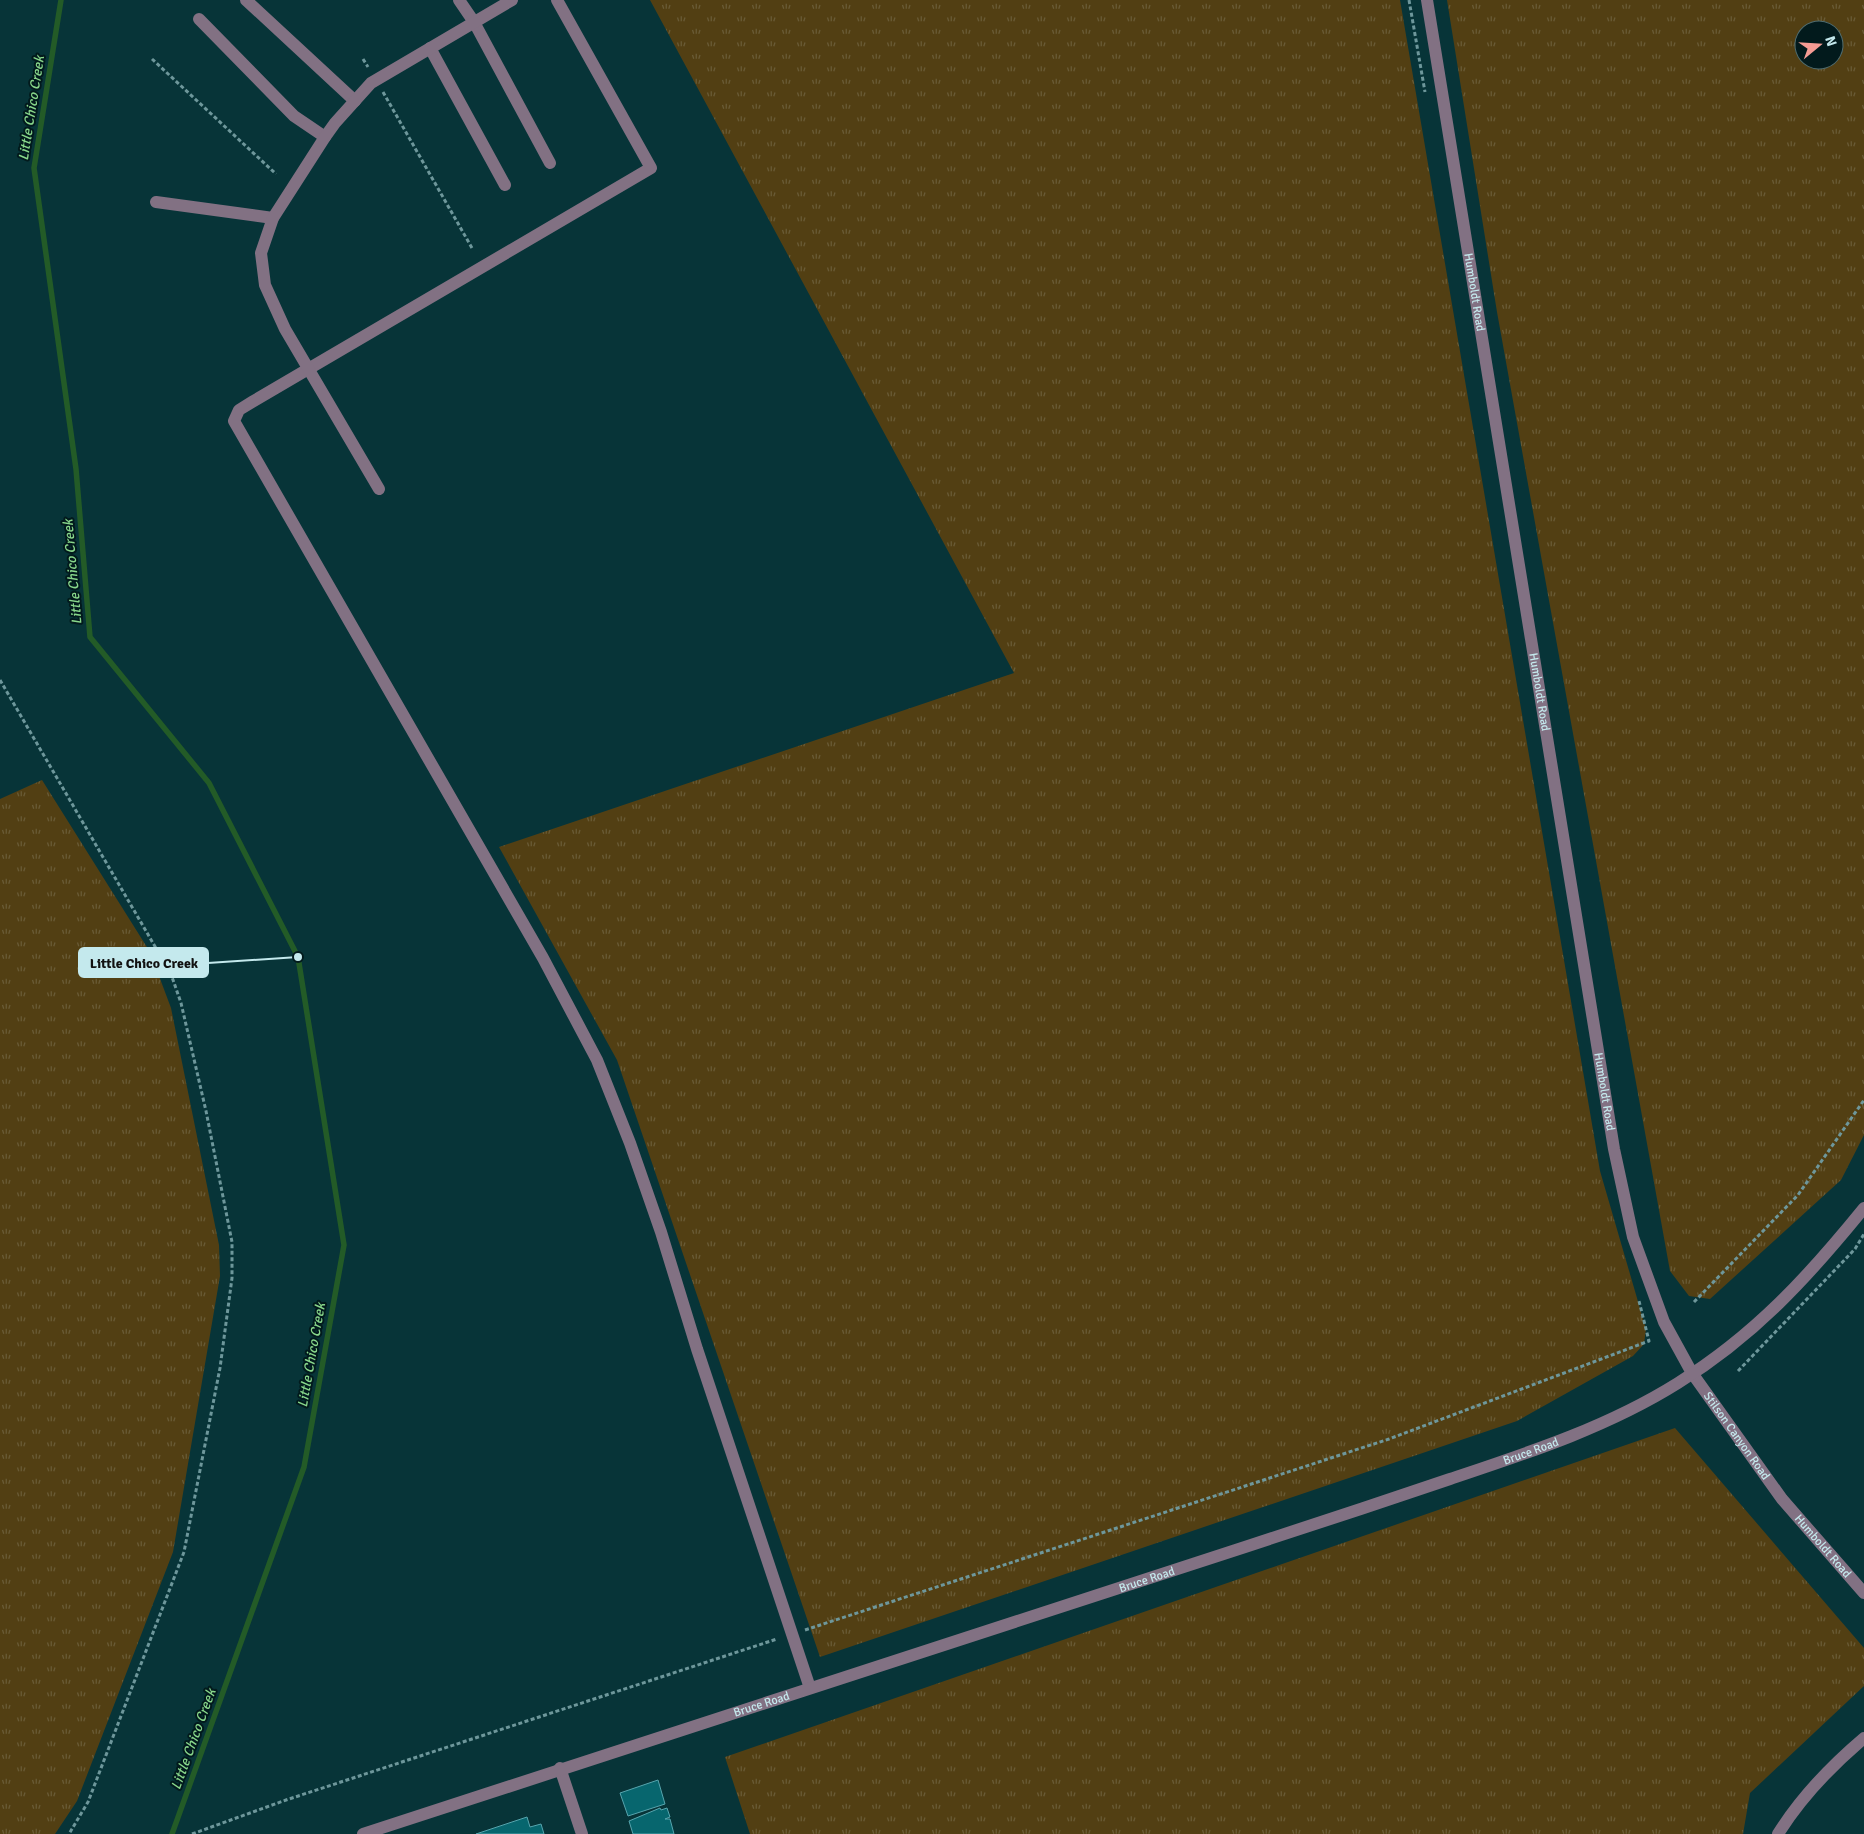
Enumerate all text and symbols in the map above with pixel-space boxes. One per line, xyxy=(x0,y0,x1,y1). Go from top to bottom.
north arrow xyxy=(1794,20,1844,70)
text: N xyxy=(1821,34,1840,48)
water label: Little Chico Creek xyxy=(15,53,48,162)
street label: Humboldt Road xyxy=(1460,252,1488,333)
water label: Little Chico Creek xyxy=(59,517,86,625)
street label: Humboldt Road xyxy=(1525,652,1553,732)
callout: Little Chico Creek xyxy=(79,948,208,977)
text: Little Chico Creek xyxy=(90,955,199,972)
street label: Humboldt Road xyxy=(1590,1051,1618,1132)
water label: Little Chico Creek xyxy=(294,1300,329,1409)
street label: Stilson Canyon Road xyxy=(1700,1389,1773,1483)
street label: Bruce Road xyxy=(1501,1435,1561,1469)
street label: Humboldt Road xyxy=(1791,1512,1854,1581)
street label: Bruce Road xyxy=(1117,1564,1177,1596)
water label: Little Chico Creek xyxy=(167,1685,220,1792)
street label: Bruce Road xyxy=(732,1689,791,1721)

